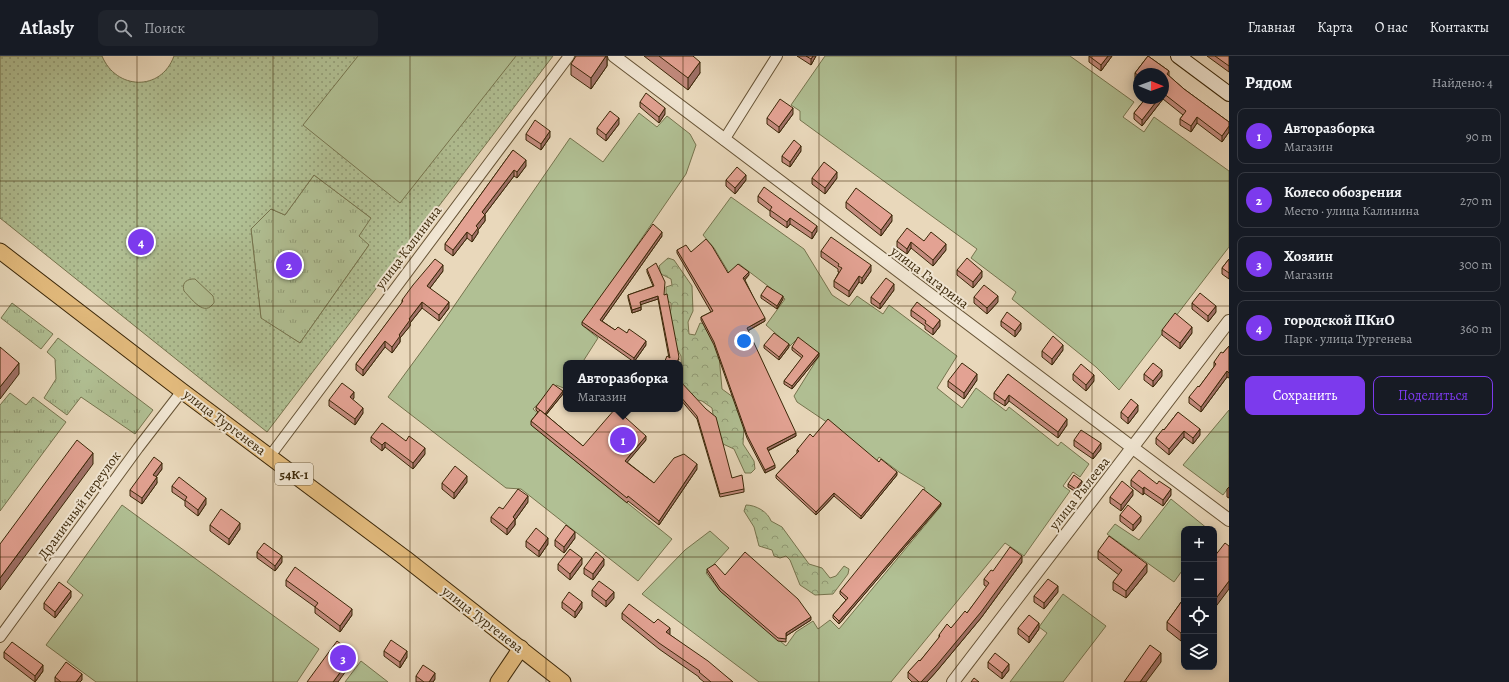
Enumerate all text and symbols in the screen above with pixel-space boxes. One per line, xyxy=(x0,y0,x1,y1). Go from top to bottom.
search box xyxy=(98,10,378,46)
text: Atlasly xyxy=(20,15,74,41)
icon: search xyxy=(112,17,134,39)
text: Поиск xyxy=(144,18,185,38)
text: Главная xyxy=(1248,18,1295,37)
text: Карта xyxy=(1317,18,1353,37)
text: О нас xyxy=(1375,18,1408,37)
text: Контакты xyxy=(1430,18,1489,37)
north arrow xyxy=(1133,68,1169,104)
text: Рядом xyxy=(1245,71,1292,94)
text: Найдено: 4 xyxy=(1432,74,1493,91)
text: Авторазборка xyxy=(1284,118,1375,138)
text: 1 xyxy=(1257,128,1261,145)
text: 90 m xyxy=(1466,128,1492,145)
text: Магазин xyxy=(1284,138,1333,155)
text: Колесо обозрения xyxy=(1284,182,1402,202)
text: 2 xyxy=(1256,192,1262,209)
text: 270 m xyxy=(1460,192,1492,209)
street label: улица Калинина xyxy=(370,201,446,294)
text: Место · улица Калинина xyxy=(1284,202,1419,219)
pin: 4 xyxy=(128,227,154,257)
street label: улица Гагарина xyxy=(886,241,973,313)
text: Хозяин xyxy=(1284,246,1333,266)
pin: 2 xyxy=(276,250,302,280)
text: 3 xyxy=(1256,256,1262,273)
text: 300 m xyxy=(1459,256,1492,273)
text: Магазин xyxy=(1284,266,1333,283)
text: городской ПКиО xyxy=(1284,310,1395,330)
text: 4 xyxy=(1256,320,1262,337)
text: 360 m xyxy=(1460,320,1492,337)
text: Парк · улица Тургенева xyxy=(1284,330,1412,347)
your location xyxy=(734,331,754,351)
popup xyxy=(563,360,683,412)
text: Авторазборка xyxy=(578,368,668,388)
button: Сохранить xyxy=(1245,376,1365,415)
button: Поделиться xyxy=(1373,376,1493,415)
street label: улица Тургенева xyxy=(179,384,270,460)
text: Магазин xyxy=(578,388,627,405)
pin: 1 xyxy=(610,425,636,455)
street label: Драничный переулок xyxy=(34,447,125,563)
street label: улица Рылеева xyxy=(1044,452,1114,535)
road number: 54К-1 xyxy=(275,463,313,485)
map controls xyxy=(1181,526,1217,670)
button: + xyxy=(1181,526,1217,562)
button: − xyxy=(1181,562,1217,598)
street label: улица Тургенева xyxy=(437,581,528,658)
button: locate xyxy=(1181,598,1217,634)
button: layers xyxy=(1181,634,1217,670)
pin: 3 xyxy=(330,643,356,673)

